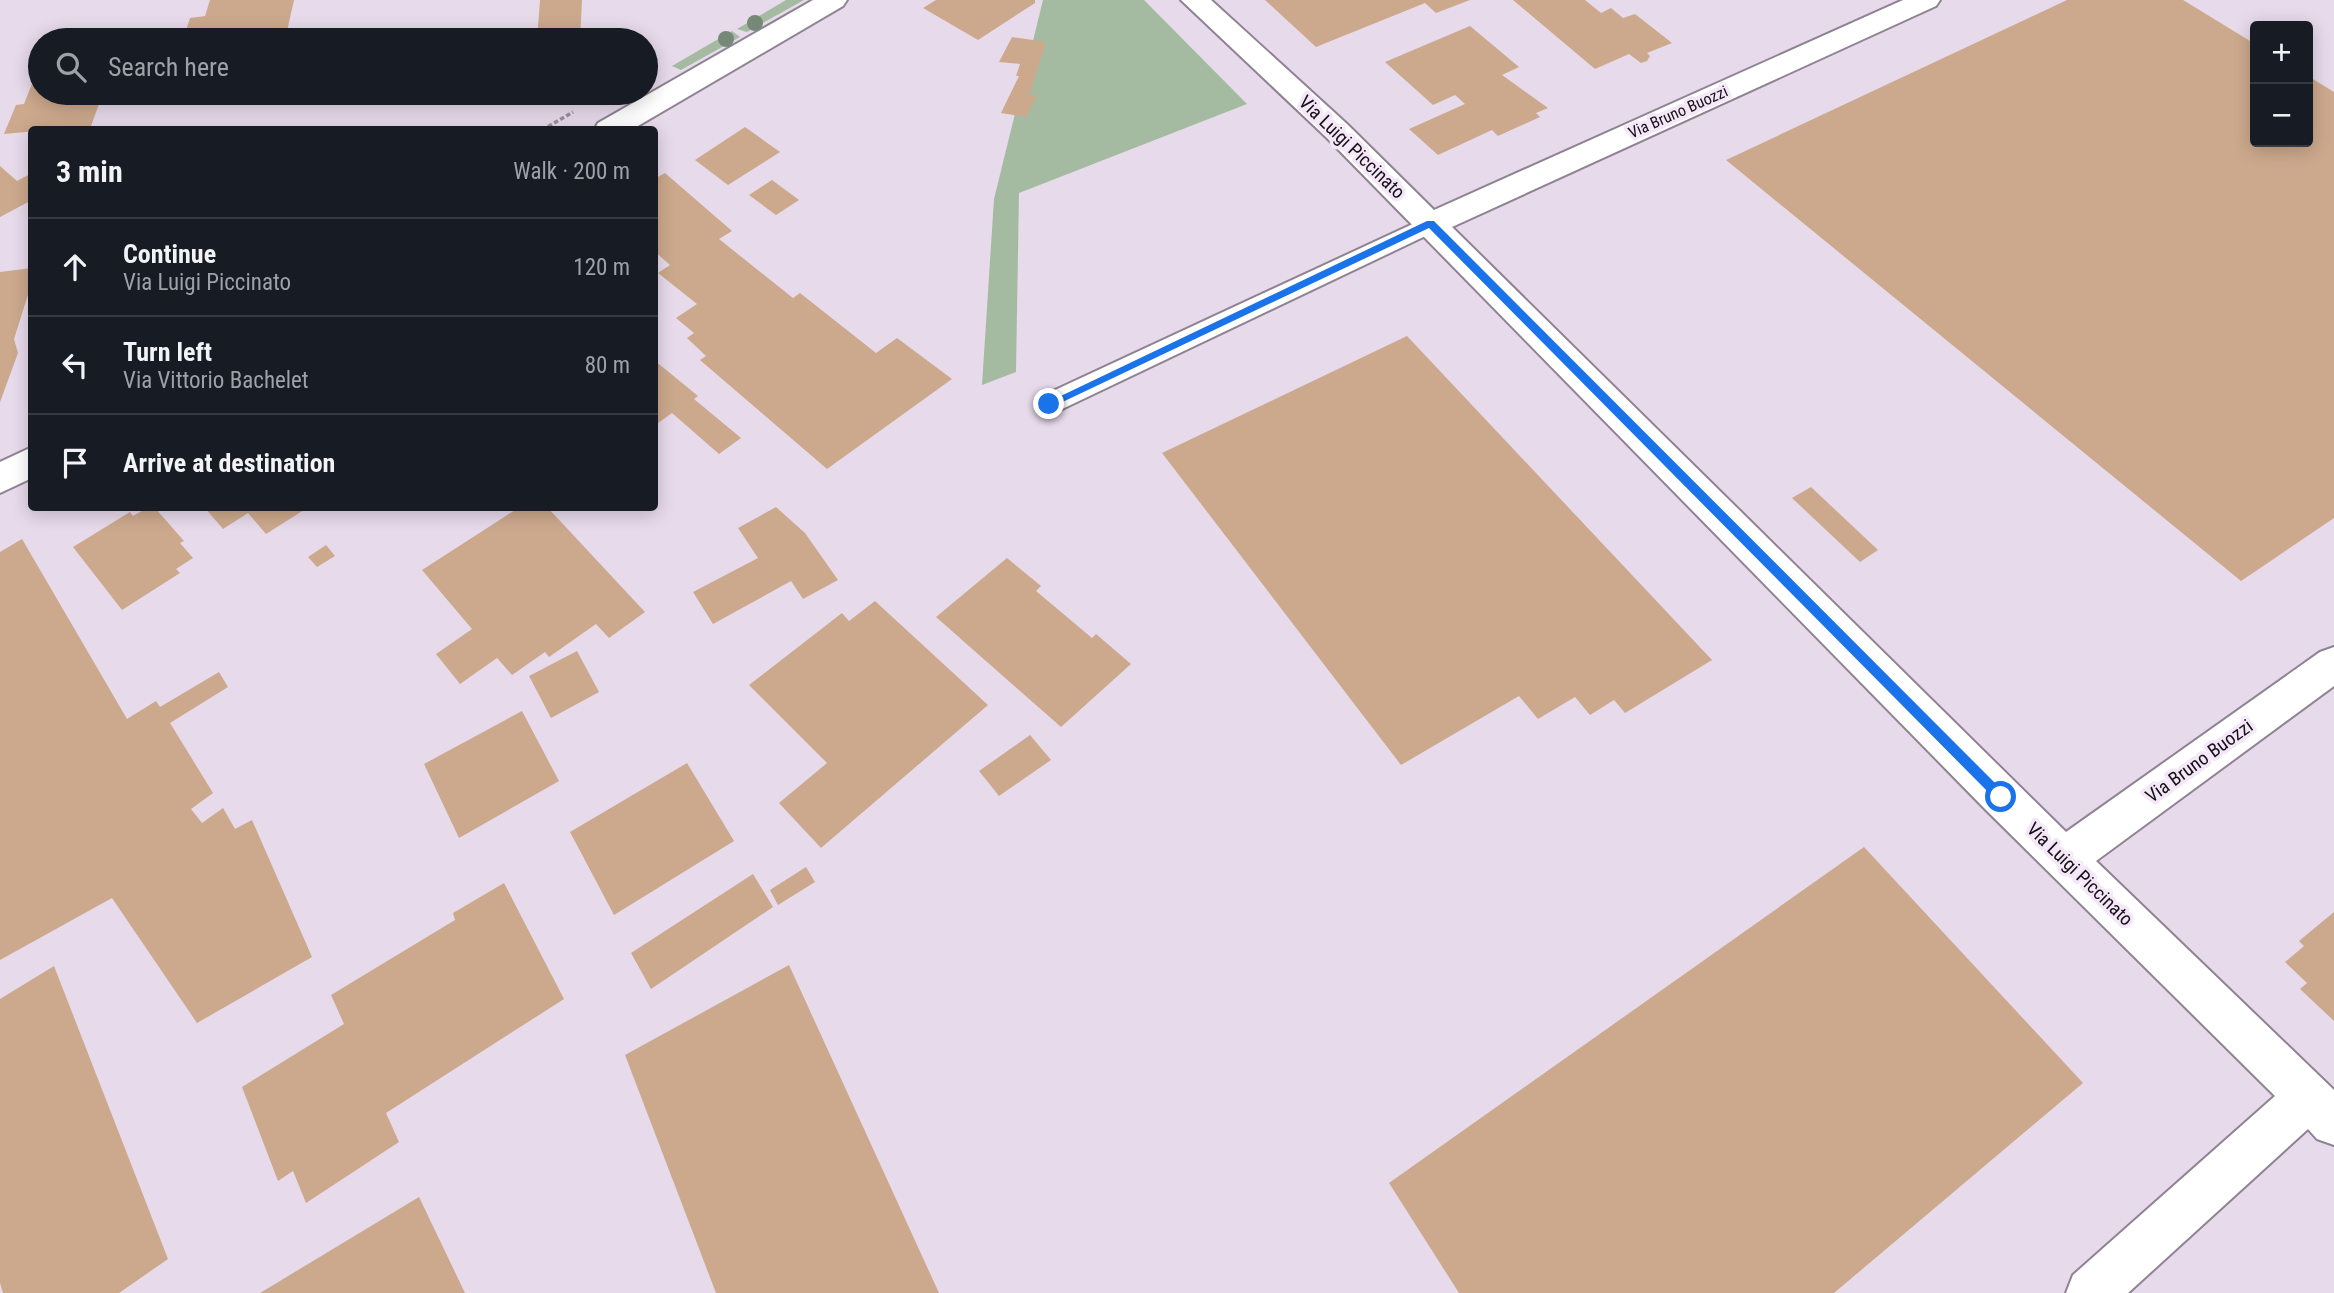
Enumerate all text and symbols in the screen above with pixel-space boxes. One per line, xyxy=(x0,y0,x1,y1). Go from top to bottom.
map controls xyxy=(2250,21,2313,147)
button: + xyxy=(2250,21,2313,84)
search box xyxy=(28,28,658,105)
icon: search xyxy=(52,48,90,86)
text: Search here xyxy=(108,52,229,82)
street label: Via Bruno Buozzi xyxy=(1625,82,1731,142)
button: − xyxy=(2250,84,2313,147)
street label: Via Luigi Piccinato xyxy=(1294,91,1410,203)
text: 3 min xyxy=(56,154,123,189)
text: Walk · 200 m xyxy=(513,158,630,185)
text: Continue xyxy=(123,239,216,269)
icon: ahead xyxy=(56,248,94,286)
text: 120 m xyxy=(573,254,630,281)
text: Via Luigi Piccinato xyxy=(123,269,291,296)
text: Turn left xyxy=(123,337,212,367)
icon: left xyxy=(56,346,94,384)
text: 80 m xyxy=(585,352,630,379)
text: Via Vittorio Bachelet xyxy=(123,367,309,394)
route end xyxy=(1033,388,1064,419)
icon: arrive xyxy=(56,444,94,482)
text: Arrive at destination xyxy=(123,448,335,478)
street label: Via Bruno Buozzi xyxy=(2141,714,2257,808)
route start xyxy=(1985,781,2016,812)
street label: Via Luigi Piccinato xyxy=(2022,818,2138,930)

